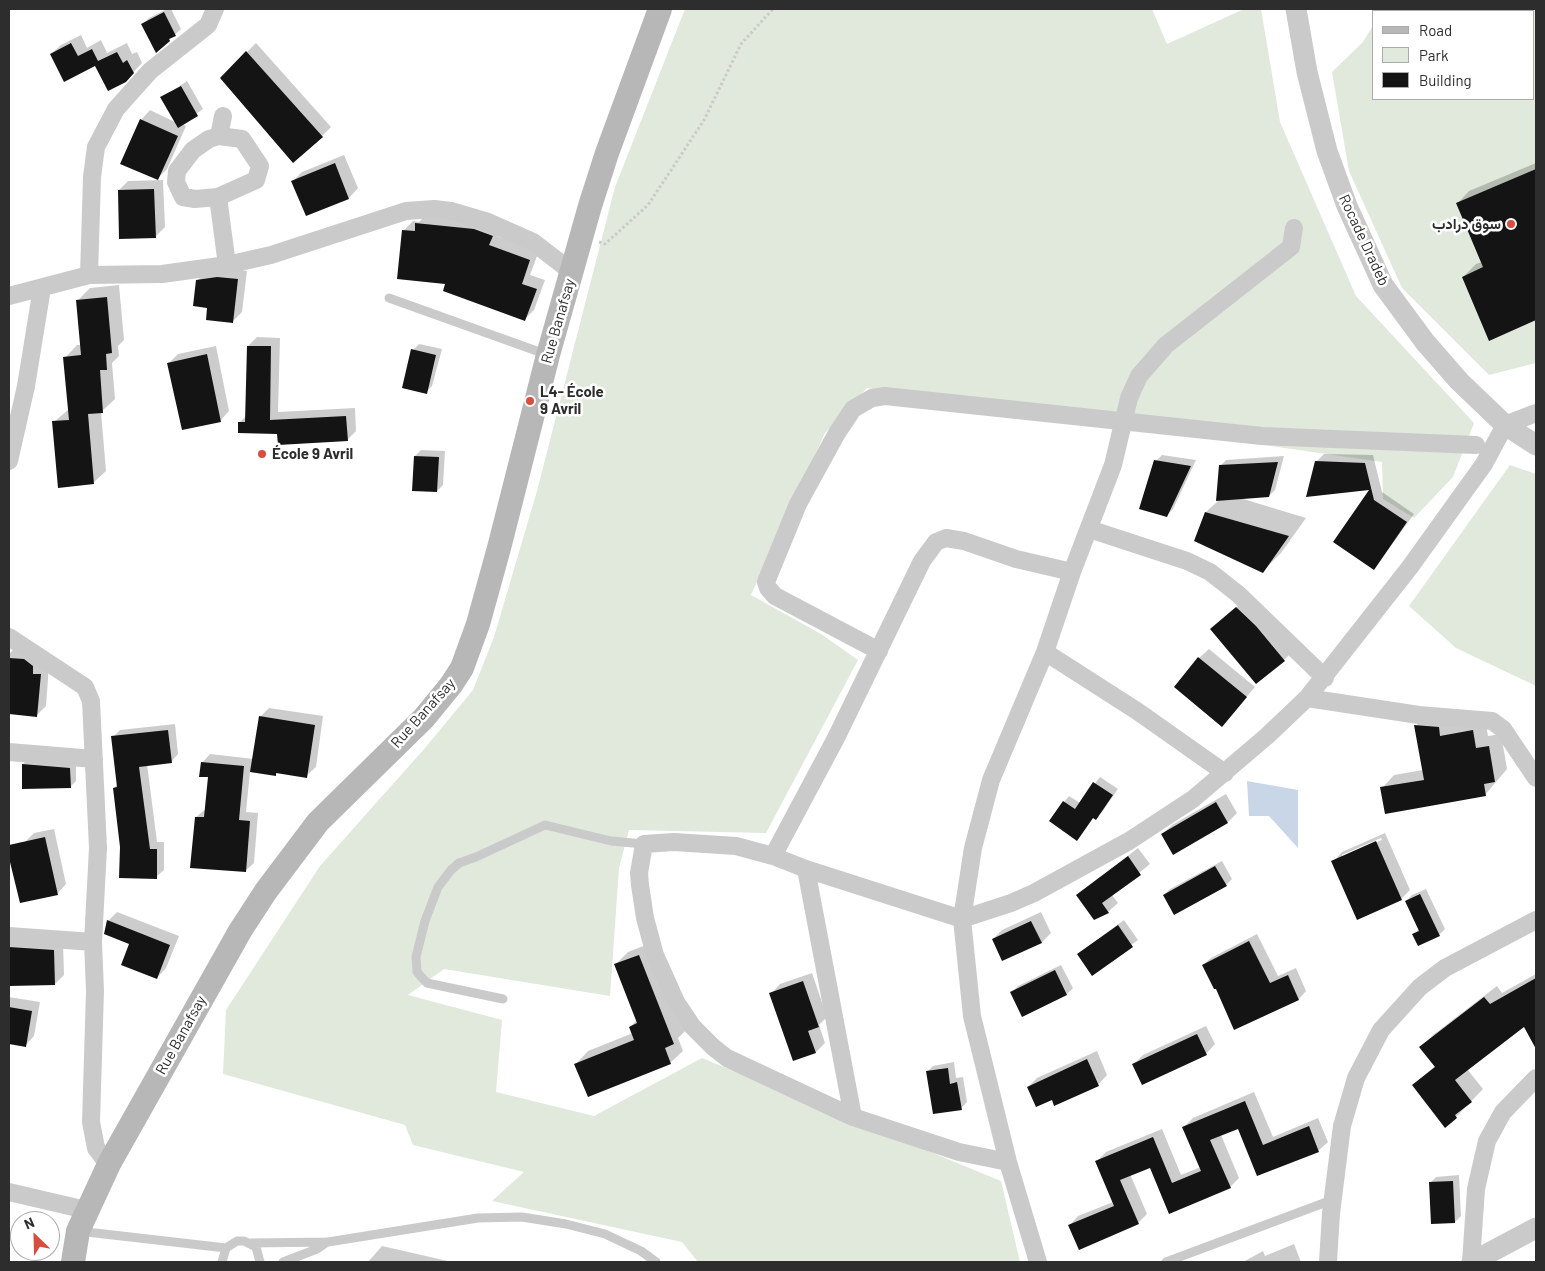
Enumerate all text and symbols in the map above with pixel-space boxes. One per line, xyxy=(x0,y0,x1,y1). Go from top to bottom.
legend xyxy=(1372,10,1535,100)
text: Road xyxy=(1419,21,1452,39)
text: Park xyxy=(1419,46,1448,64)
text: Building xyxy=(1419,71,1472,89)
street label: Rocade Dradeb xyxy=(1335,191,1393,289)
place label: سوق درادب xyxy=(1432,215,1501,233)
marker: سوق درادب xyxy=(1505,218,1517,230)
street label: Rue Banafsay xyxy=(537,276,579,366)
place label: L4- École 9 Avril xyxy=(540,383,604,418)
marker: L4- École 9 Avril xyxy=(524,395,536,407)
place label: École 9 Avril xyxy=(272,445,353,463)
marker: École 9 Avril xyxy=(256,448,268,460)
street label: Rue Banafsay xyxy=(387,674,459,752)
street label: Rue Banafsay xyxy=(152,992,210,1078)
north arrow xyxy=(10,1211,60,1261)
text: N xyxy=(21,1213,37,1232)

